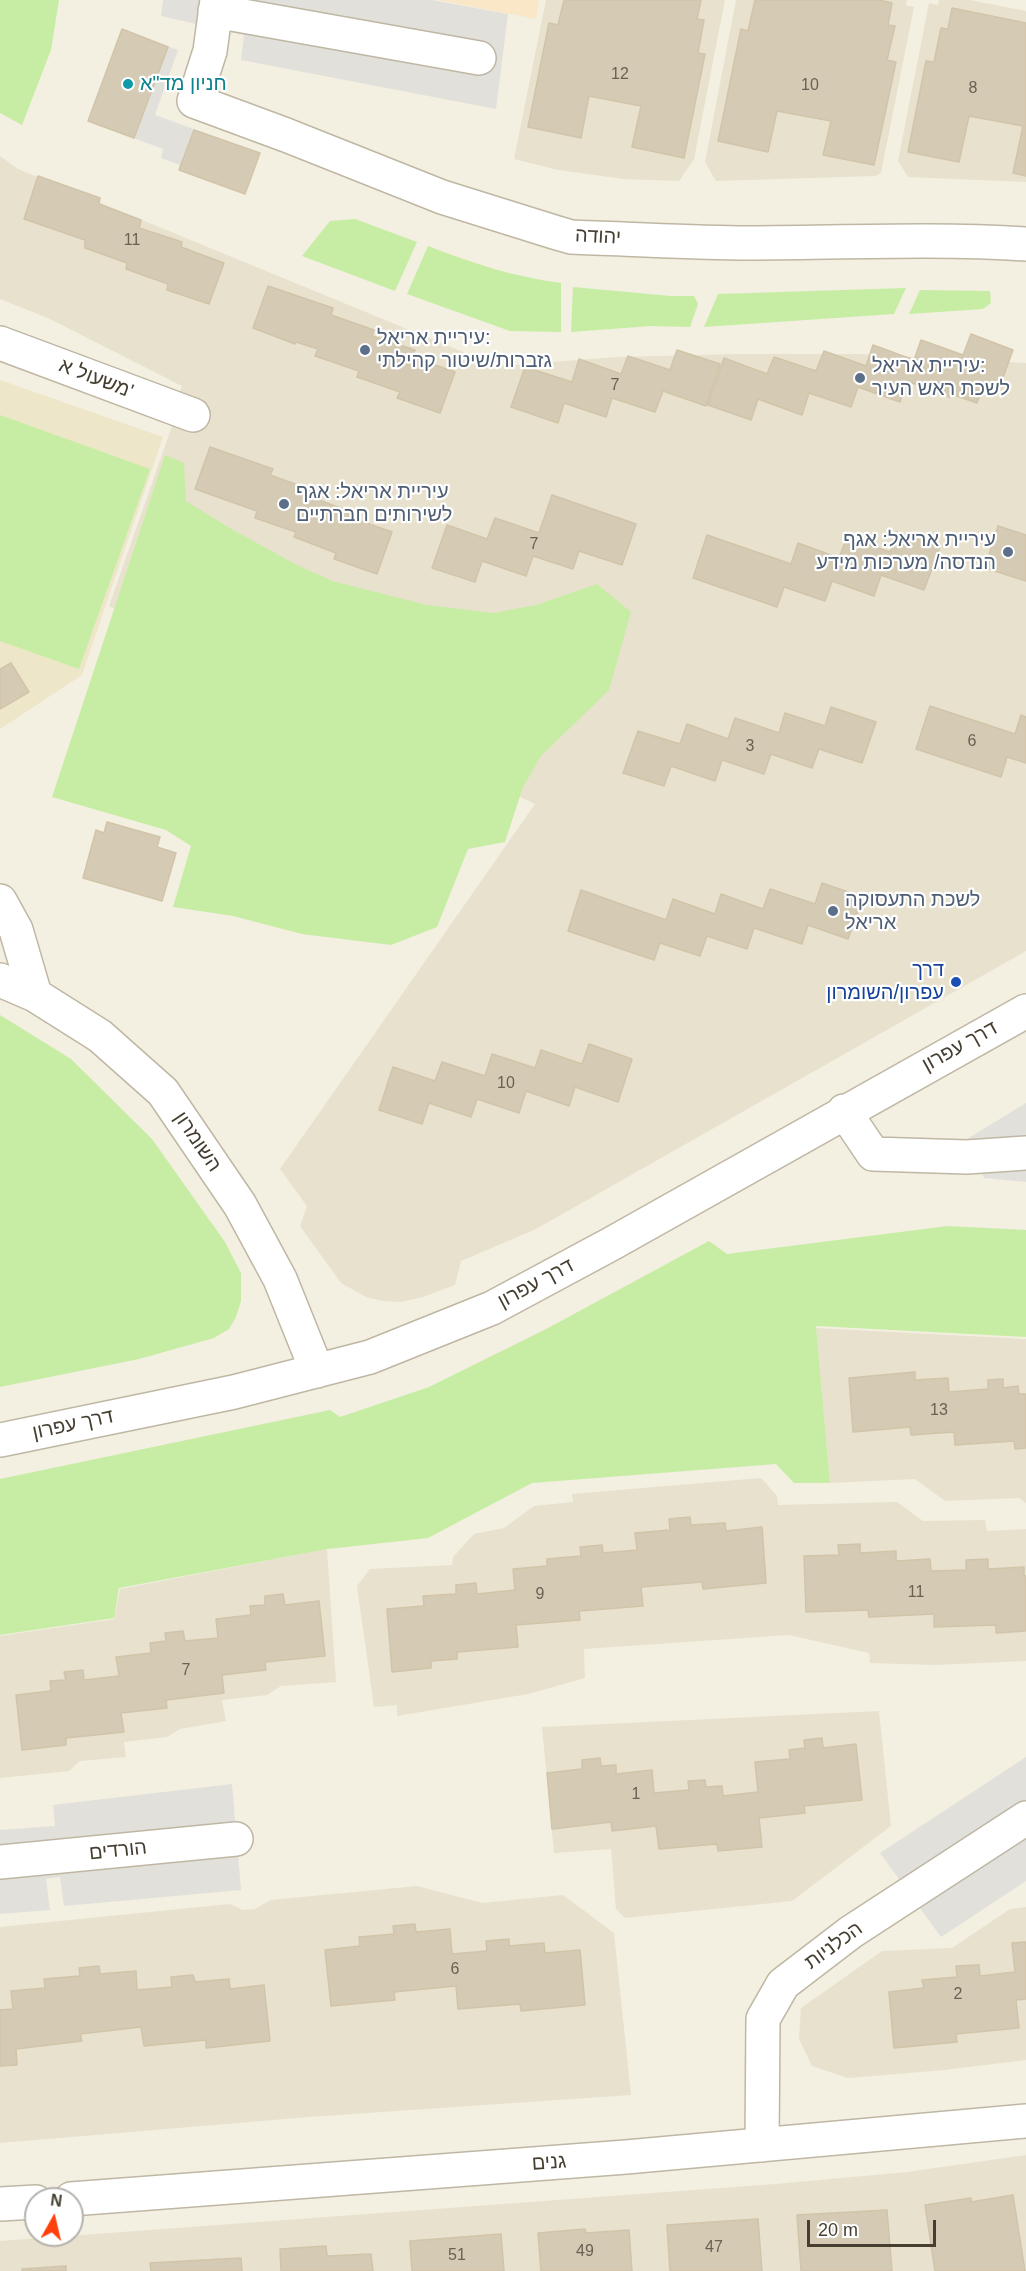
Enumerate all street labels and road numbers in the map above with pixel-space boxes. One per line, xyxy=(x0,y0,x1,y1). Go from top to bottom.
street label: יהודה xyxy=(574,224,622,250)
street label: משעול א' xyxy=(56,354,136,404)
street label: דרך עפרון xyxy=(918,1017,1002,1077)
street label: השומרון xyxy=(168,1107,226,1177)
street label: דרך עפרון xyxy=(494,1254,578,1314)
street label: דרך עפרון xyxy=(30,1405,116,1445)
street label: הורדים xyxy=(88,1836,148,1866)
street label: הכלניות xyxy=(801,1917,867,1975)
street label: גנים xyxy=(531,2150,567,2176)

